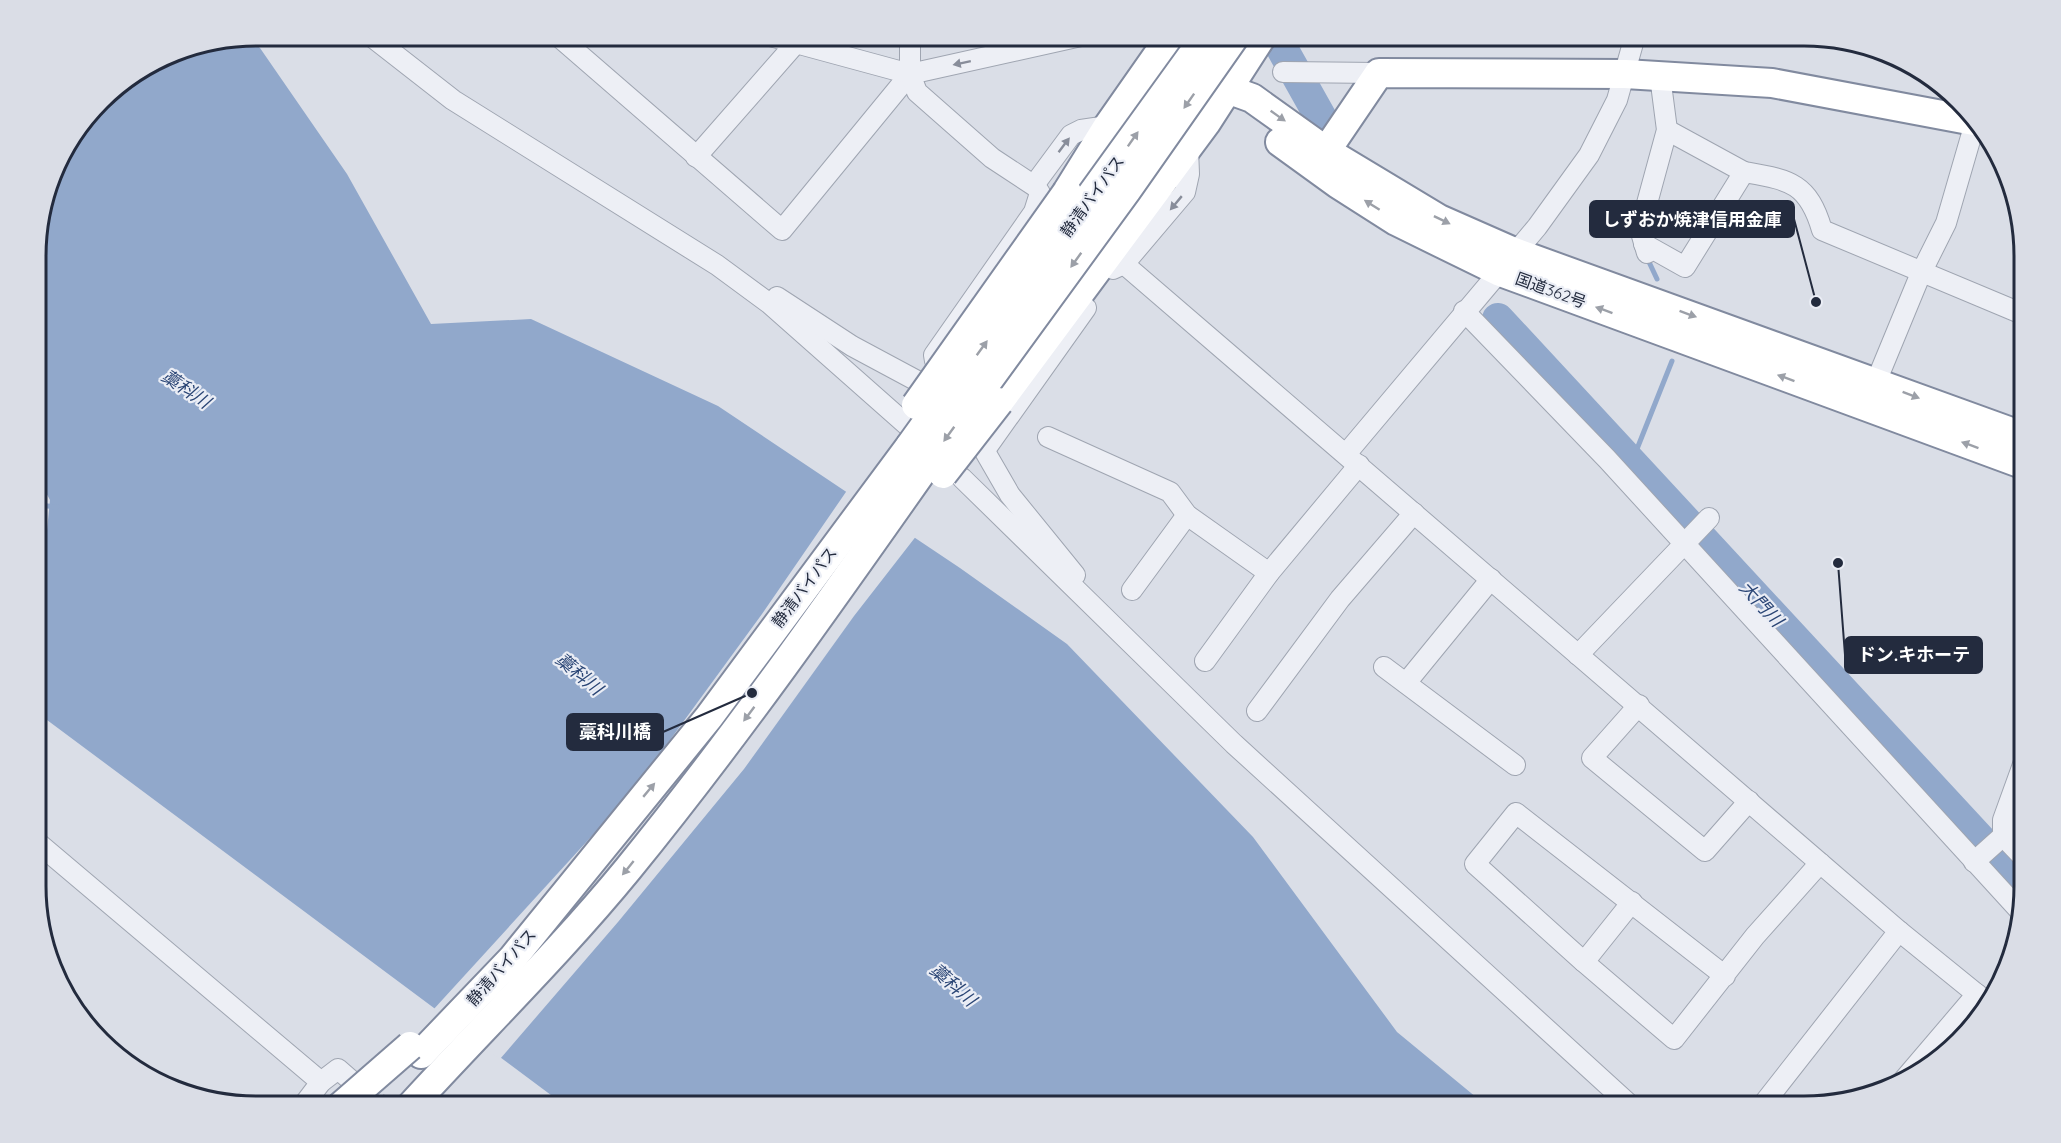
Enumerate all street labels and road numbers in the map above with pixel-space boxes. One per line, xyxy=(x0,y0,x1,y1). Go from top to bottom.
street label: 静清バイパス xyxy=(1056,151,1128,241)
street label: 国道362号 xyxy=(1513,268,1589,312)
street label: 静清バイパス xyxy=(767,543,841,631)
street label: 静清バイパス xyxy=(462,924,540,1010)

